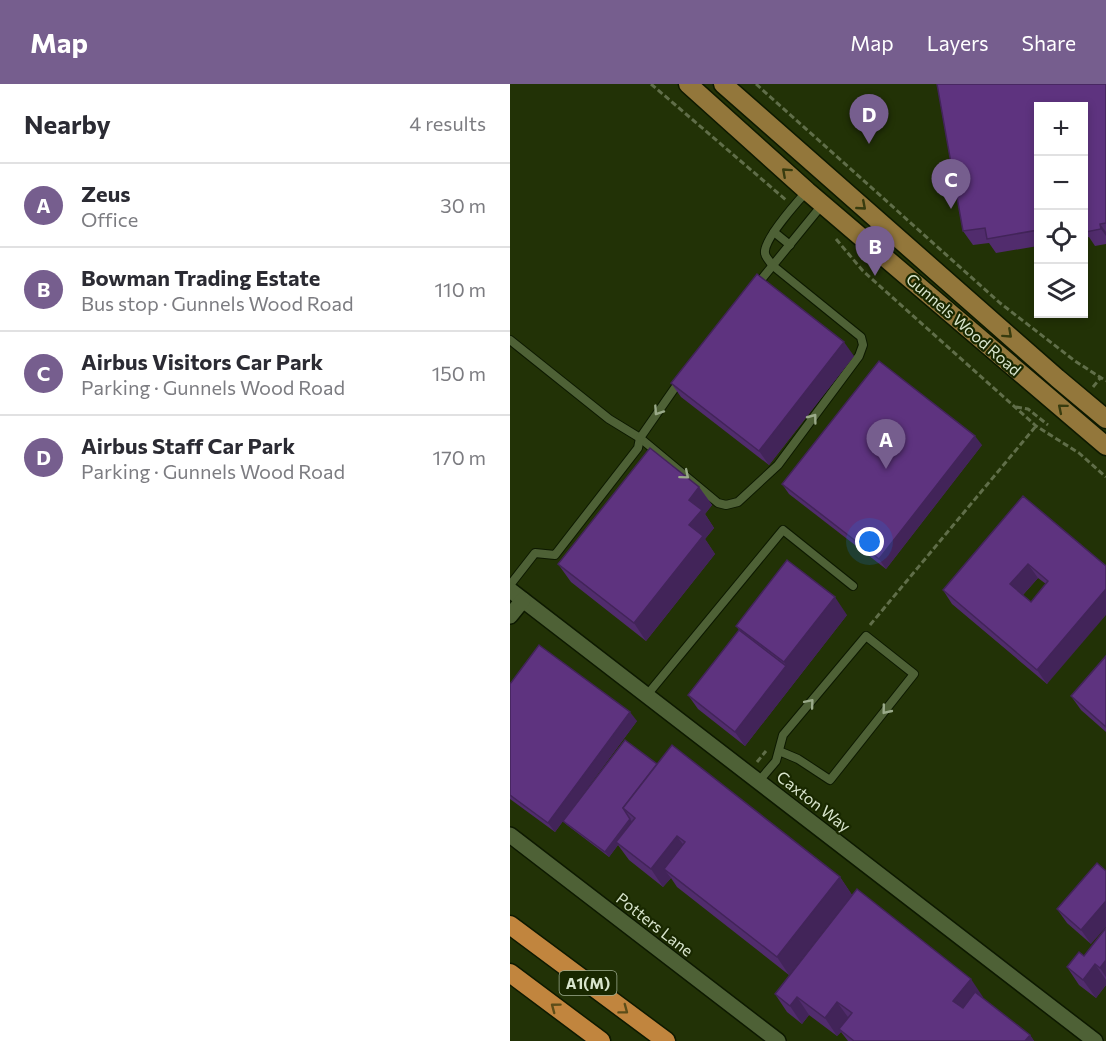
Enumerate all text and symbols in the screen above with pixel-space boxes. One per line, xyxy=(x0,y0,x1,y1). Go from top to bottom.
text: Map xyxy=(30,25,88,59)
text: Map xyxy=(850,30,894,55)
text: Layers xyxy=(927,30,989,55)
text: Share xyxy=(1022,30,1076,55)
pin: D xyxy=(850,94,888,144)
map controls xyxy=(1034,102,1088,318)
button: + xyxy=(1034,102,1088,156)
text: Nearby xyxy=(24,108,111,139)
text: 4 results xyxy=(409,111,486,135)
button: − xyxy=(1034,156,1088,210)
pin: C xyxy=(932,160,970,209)
one-way arrow xyxy=(782,168,793,179)
text: Zeus xyxy=(81,180,131,207)
text: A xyxy=(36,193,51,217)
text: 30 m xyxy=(440,193,486,217)
one-way arrow xyxy=(855,199,866,210)
text: Office xyxy=(81,207,138,231)
button: locate xyxy=(1034,210,1088,264)
pin: B xyxy=(856,226,895,276)
text: Bowman Trading Estate xyxy=(81,264,320,291)
button: layers xyxy=(1034,264,1088,318)
street label: Gunnels Wood Road xyxy=(903,269,1025,379)
text: B xyxy=(37,277,50,301)
text: 110 m xyxy=(435,277,486,301)
text: Bus stop · Gunnels Wood Road xyxy=(81,291,354,315)
one-way arrow xyxy=(1001,327,1012,338)
text: Airbus Visitors Car Park xyxy=(81,348,323,375)
text: C xyxy=(37,361,50,385)
text: 150 m xyxy=(432,361,486,385)
text: Parking · Gunnels Wood Road xyxy=(81,375,345,399)
one-way arrow xyxy=(654,404,665,415)
one-way arrow xyxy=(1058,404,1069,415)
one-way arrow xyxy=(805,413,816,424)
pin: A xyxy=(866,420,905,469)
text: Airbus Staff Car Park xyxy=(81,432,295,459)
text: D xyxy=(36,445,51,469)
text: 170 m xyxy=(433,445,486,469)
text: Parking · Gunnels Wood Road xyxy=(81,459,345,483)
one-way arrow xyxy=(678,468,689,479)
your location xyxy=(855,527,884,556)
one-way arrow xyxy=(803,699,814,710)
one-way arrow xyxy=(882,704,893,715)
street label: Caxton Way xyxy=(773,766,855,836)
street label: Potters Lane xyxy=(613,888,697,960)
road number: A1(M) xyxy=(560,971,616,995)
one-way arrow xyxy=(551,1003,562,1014)
one-way arrow xyxy=(618,1003,629,1014)

